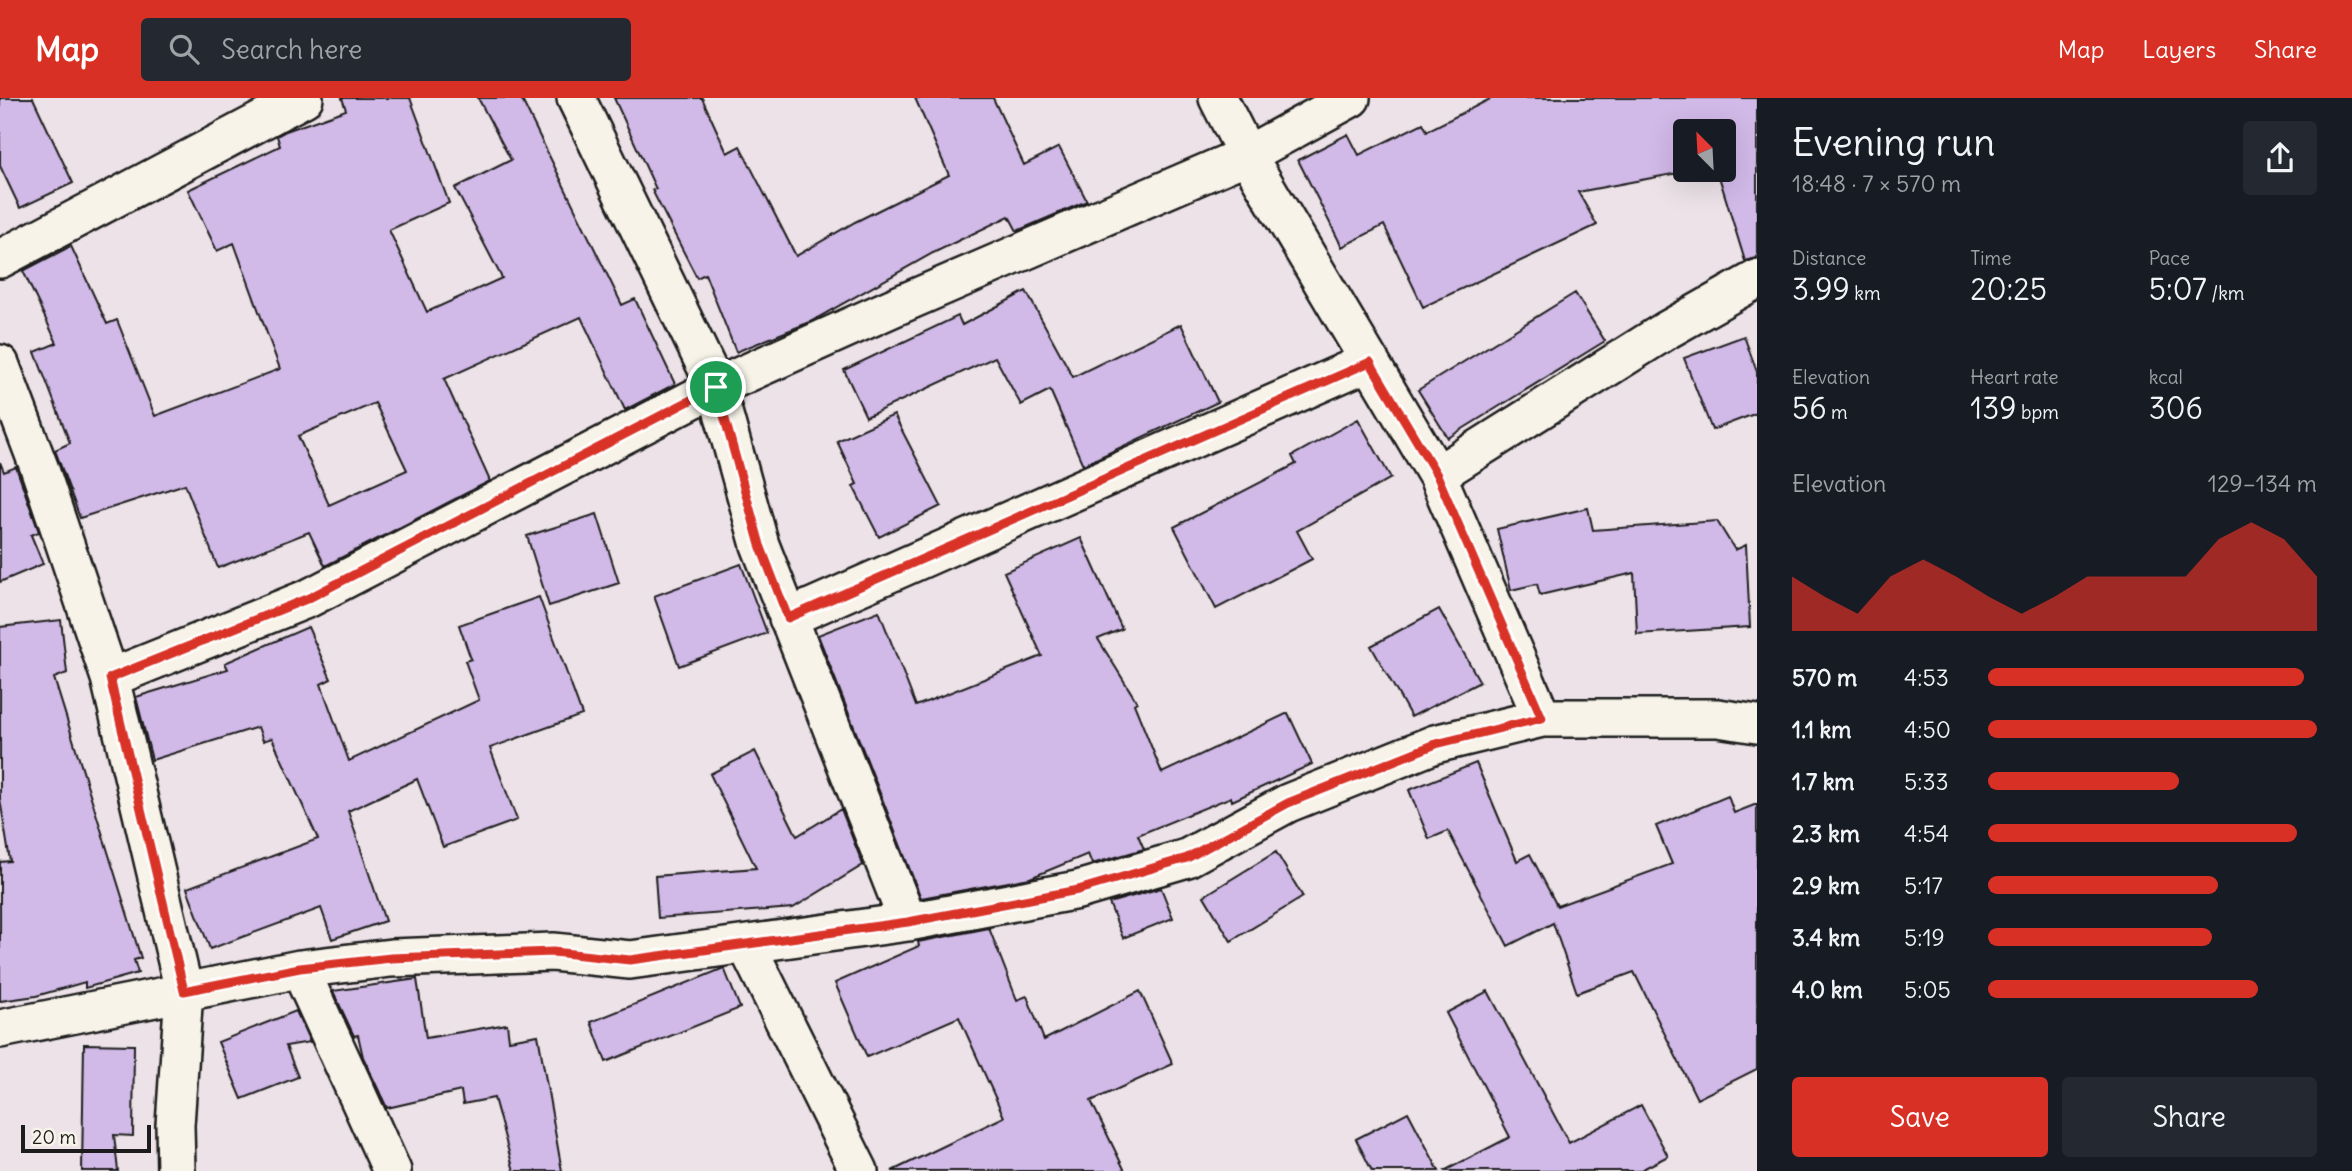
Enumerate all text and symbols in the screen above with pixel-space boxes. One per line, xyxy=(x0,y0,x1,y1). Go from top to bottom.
search box xyxy=(141,18,631,81)
text: Map xyxy=(35,28,99,70)
icon: search xyxy=(165,30,203,68)
text: Search here xyxy=(221,33,362,66)
text: Map xyxy=(2058,34,2104,64)
text: Layers xyxy=(2142,34,2216,64)
text: Share xyxy=(2254,34,2317,64)
north arrow xyxy=(1673,119,1736,182)
map controls xyxy=(1673,119,1736,182)
text: Evening run xyxy=(1792,119,1995,166)
button: share xyxy=(2243,121,2317,195)
text: 18:48 · 7 × 570 m xyxy=(1792,169,1961,198)
text: Distance xyxy=(1792,246,1866,270)
text: Time xyxy=(1970,246,2011,270)
text: Pace xyxy=(2149,246,2190,270)
text: 3.99 xyxy=(1792,270,1850,308)
text: 20:25 xyxy=(1970,270,2047,308)
text: 5:07 xyxy=(2149,270,2207,308)
text: km xyxy=(1850,281,1881,305)
text: /km xyxy=(2207,281,2245,305)
pin xyxy=(686,357,746,417)
text: Elevation xyxy=(1792,365,1870,389)
text: Heart rate xyxy=(1970,365,2058,389)
text: kcal xyxy=(2149,365,2183,389)
icon: arrive xyxy=(697,368,735,406)
text: 56 xyxy=(1792,389,1827,427)
text: 139 xyxy=(1970,389,2017,427)
text: 306 xyxy=(2149,389,2203,427)
text: m xyxy=(1827,400,1848,424)
text: bpm xyxy=(2017,400,2059,424)
text: Elevation xyxy=(1792,469,1886,498)
text: 129–134 m xyxy=(2208,469,2317,498)
text: 570 m xyxy=(1792,663,1857,692)
text: 4:53 xyxy=(1904,663,1949,692)
text: 1.1 km xyxy=(1792,715,1851,744)
text: 4:50 xyxy=(1904,715,1951,744)
text: 1.7 km xyxy=(1792,767,1855,796)
text: 5:33 xyxy=(1904,767,1949,796)
text: 2.3 km xyxy=(1792,819,1860,848)
text: 4:54 xyxy=(1904,819,1949,848)
text: 2.9 km xyxy=(1792,871,1860,900)
text: 5:17 xyxy=(1904,871,1943,900)
text: 3.4 km xyxy=(1792,923,1860,952)
text: 5:19 xyxy=(1904,923,1945,952)
text: 4.0 km xyxy=(1792,975,1863,1004)
text: 5:05 xyxy=(1904,975,1951,1004)
button: Save xyxy=(1792,1077,2048,1157)
button: Share xyxy=(2062,1077,2317,1157)
scale bar xyxy=(21,1122,150,1154)
text: 20 m xyxy=(32,1125,76,1149)

